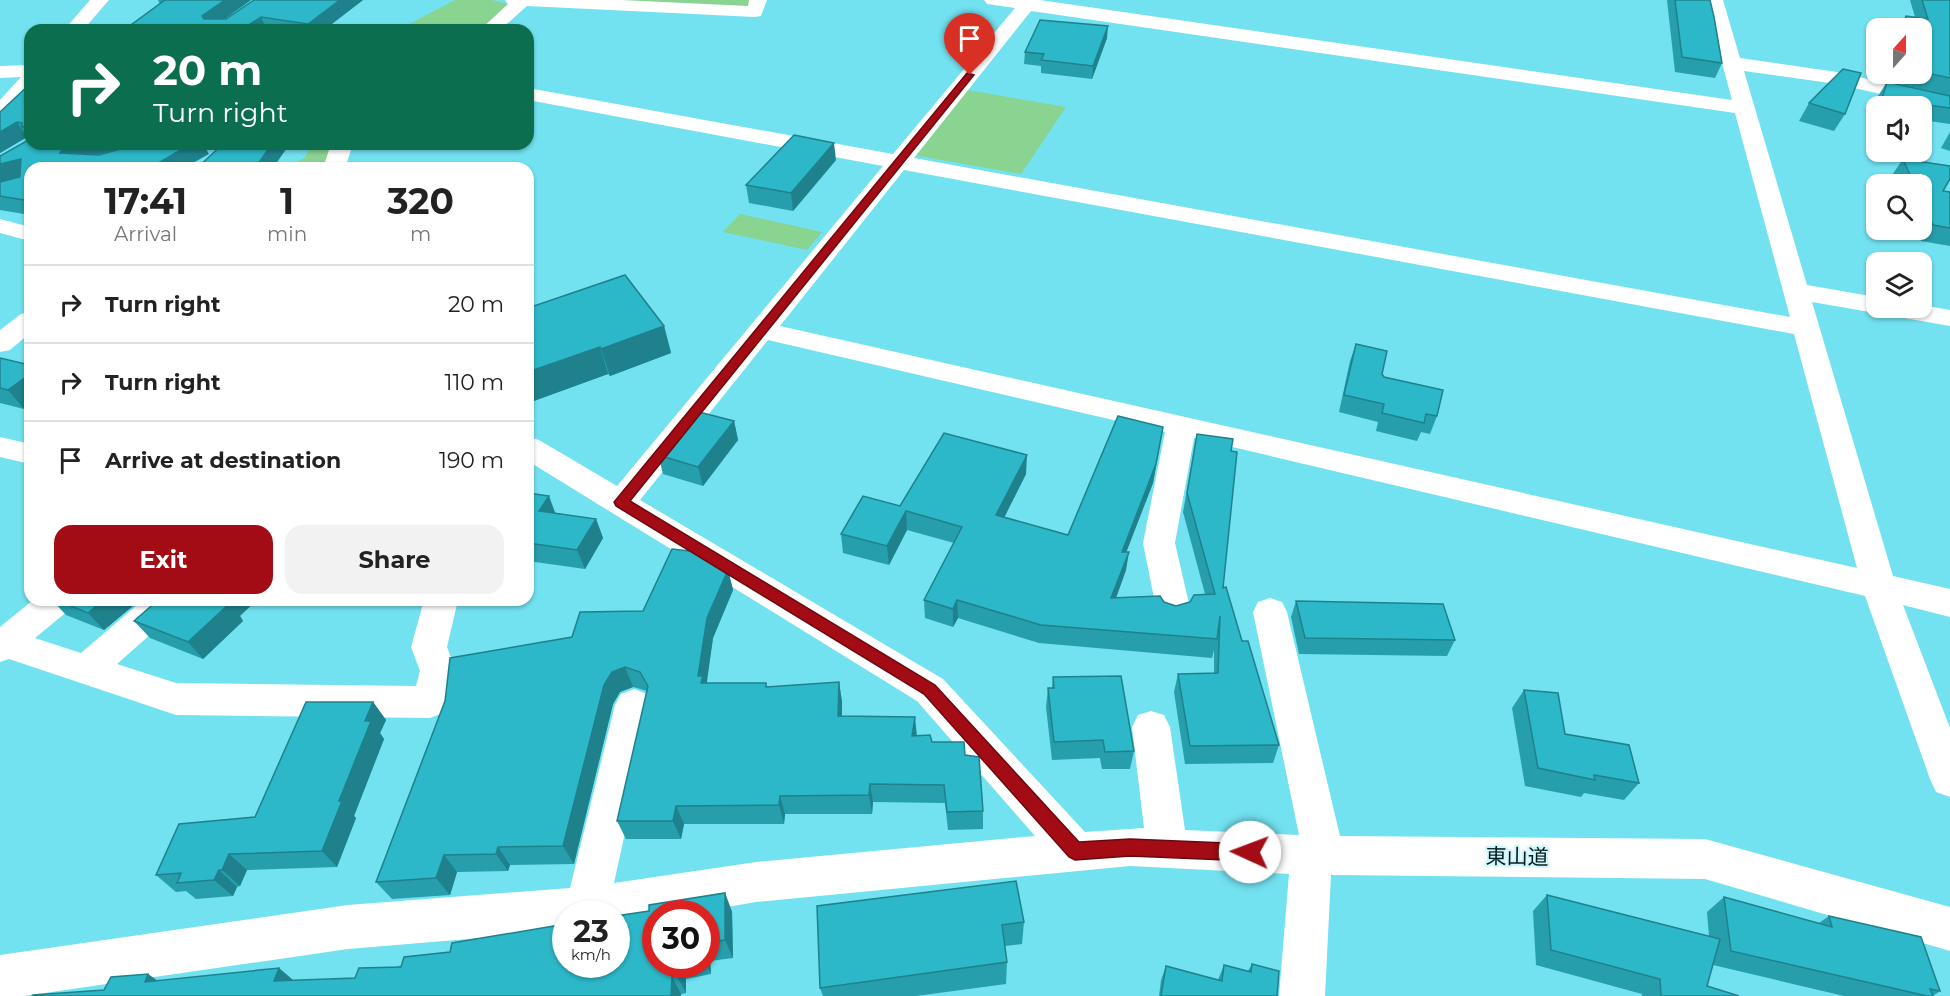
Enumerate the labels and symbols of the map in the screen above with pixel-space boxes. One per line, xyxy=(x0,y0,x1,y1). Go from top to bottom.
pin xyxy=(944,13,995,75)
north arrow xyxy=(1866,18,1932,84)
position arrow xyxy=(1218,820,1282,884)
street label: 東山道 xyxy=(1485,843,1549,870)
speed limit sign: 30 xyxy=(642,900,720,978)

